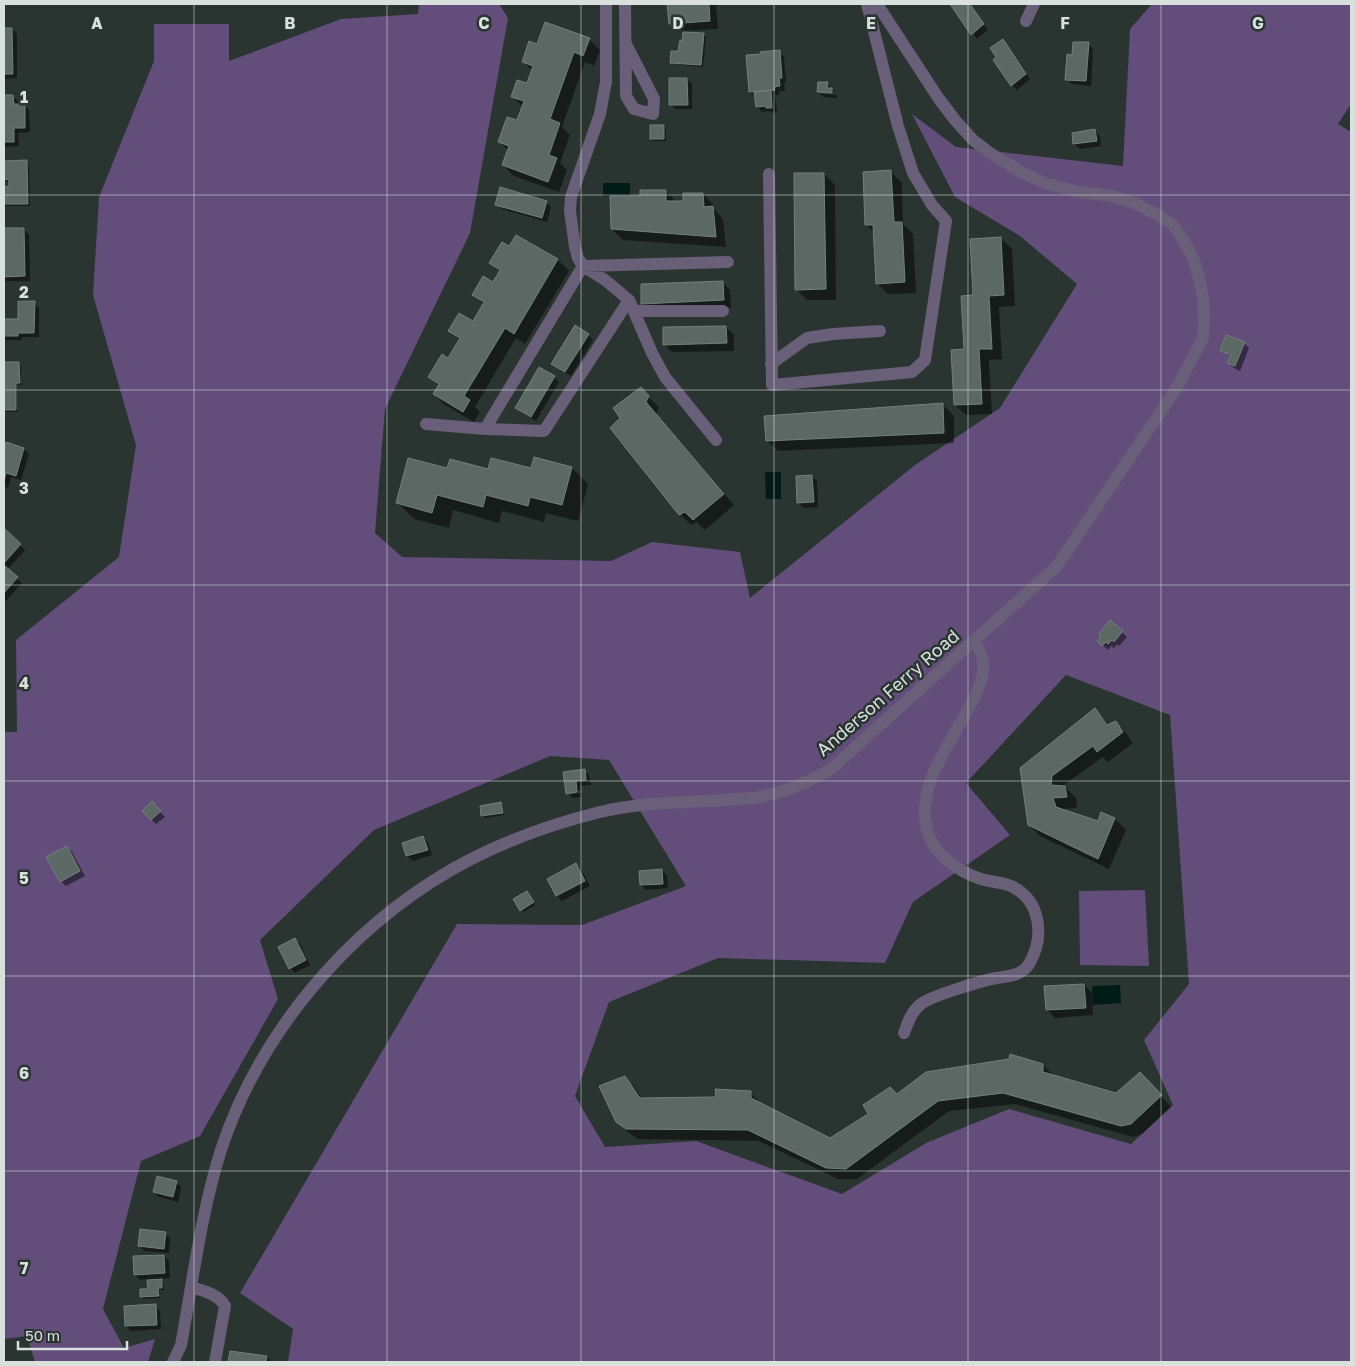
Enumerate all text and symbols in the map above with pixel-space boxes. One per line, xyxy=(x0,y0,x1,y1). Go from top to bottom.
text: A xyxy=(91,13,103,33)
text: B xyxy=(284,13,296,33)
text: C xyxy=(478,13,490,33)
text: D xyxy=(672,13,684,33)
text: E xyxy=(866,13,876,33)
text: F xyxy=(1060,13,1070,33)
text: G xyxy=(1252,13,1264,33)
text: 1 xyxy=(20,87,28,107)
text: 2 xyxy=(19,282,29,302)
text: 3 xyxy=(19,478,29,498)
street label: Anderson Ferry Road xyxy=(812,624,963,760)
text: 4 xyxy=(19,673,29,693)
text: 5 xyxy=(19,868,29,888)
text: 6 xyxy=(19,1063,29,1083)
text: 7 xyxy=(20,1258,29,1278)
scale bar xyxy=(18,1318,126,1350)
text: 50 m xyxy=(25,1326,60,1344)

